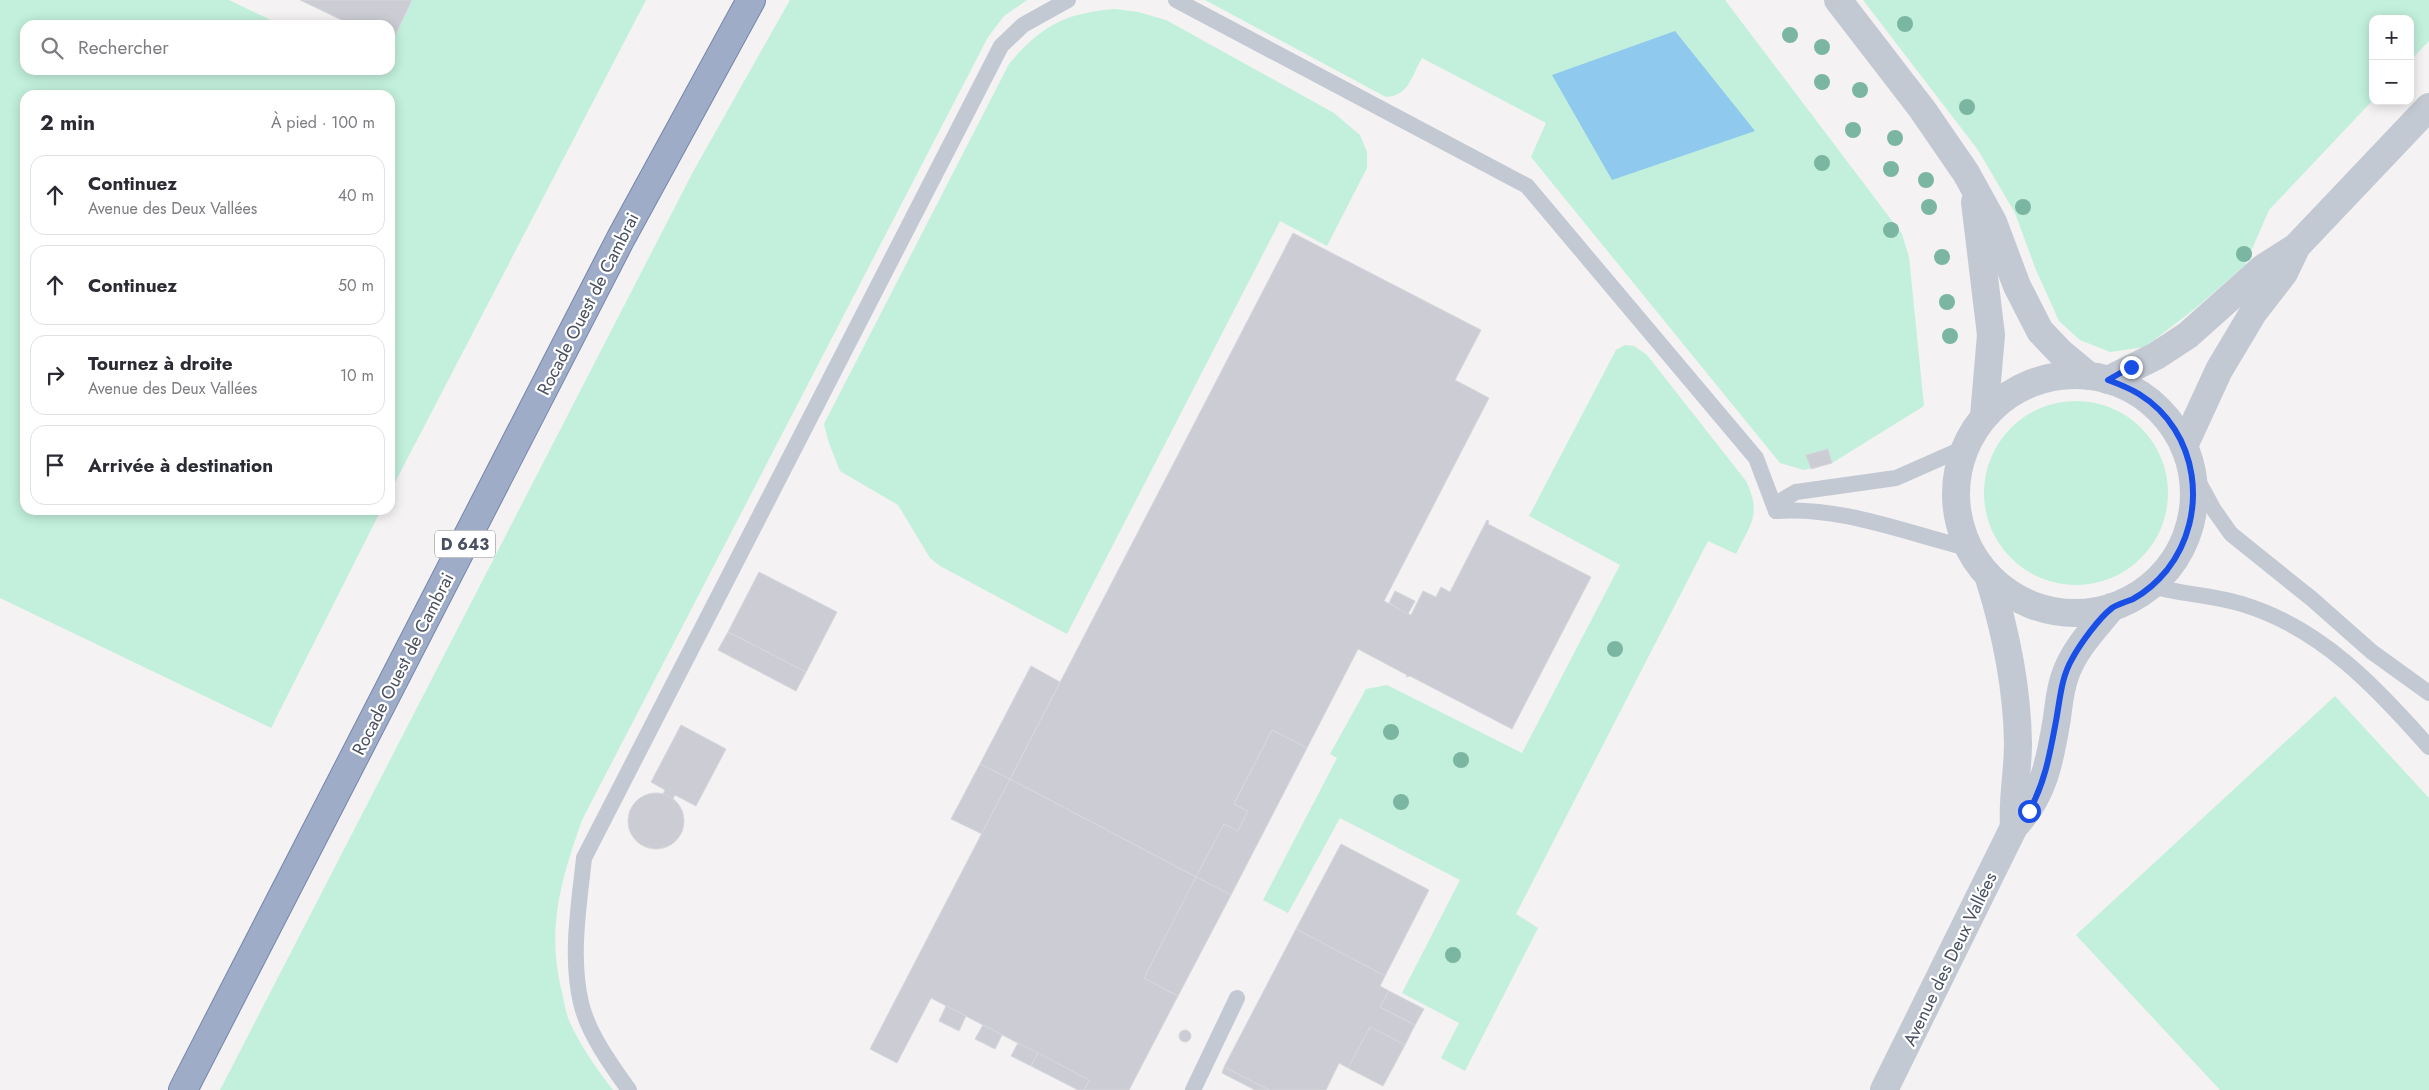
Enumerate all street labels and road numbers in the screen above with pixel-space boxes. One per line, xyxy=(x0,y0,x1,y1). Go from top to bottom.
street label: Rocade Ouest de Cambrai xyxy=(531,208,645,400)
road number: D 643 xyxy=(435,530,495,558)
street label: Rocade Ouest de Cambrai xyxy=(346,568,460,760)
street label: Avenue des Deux Vallées xyxy=(1897,868,2003,1050)

